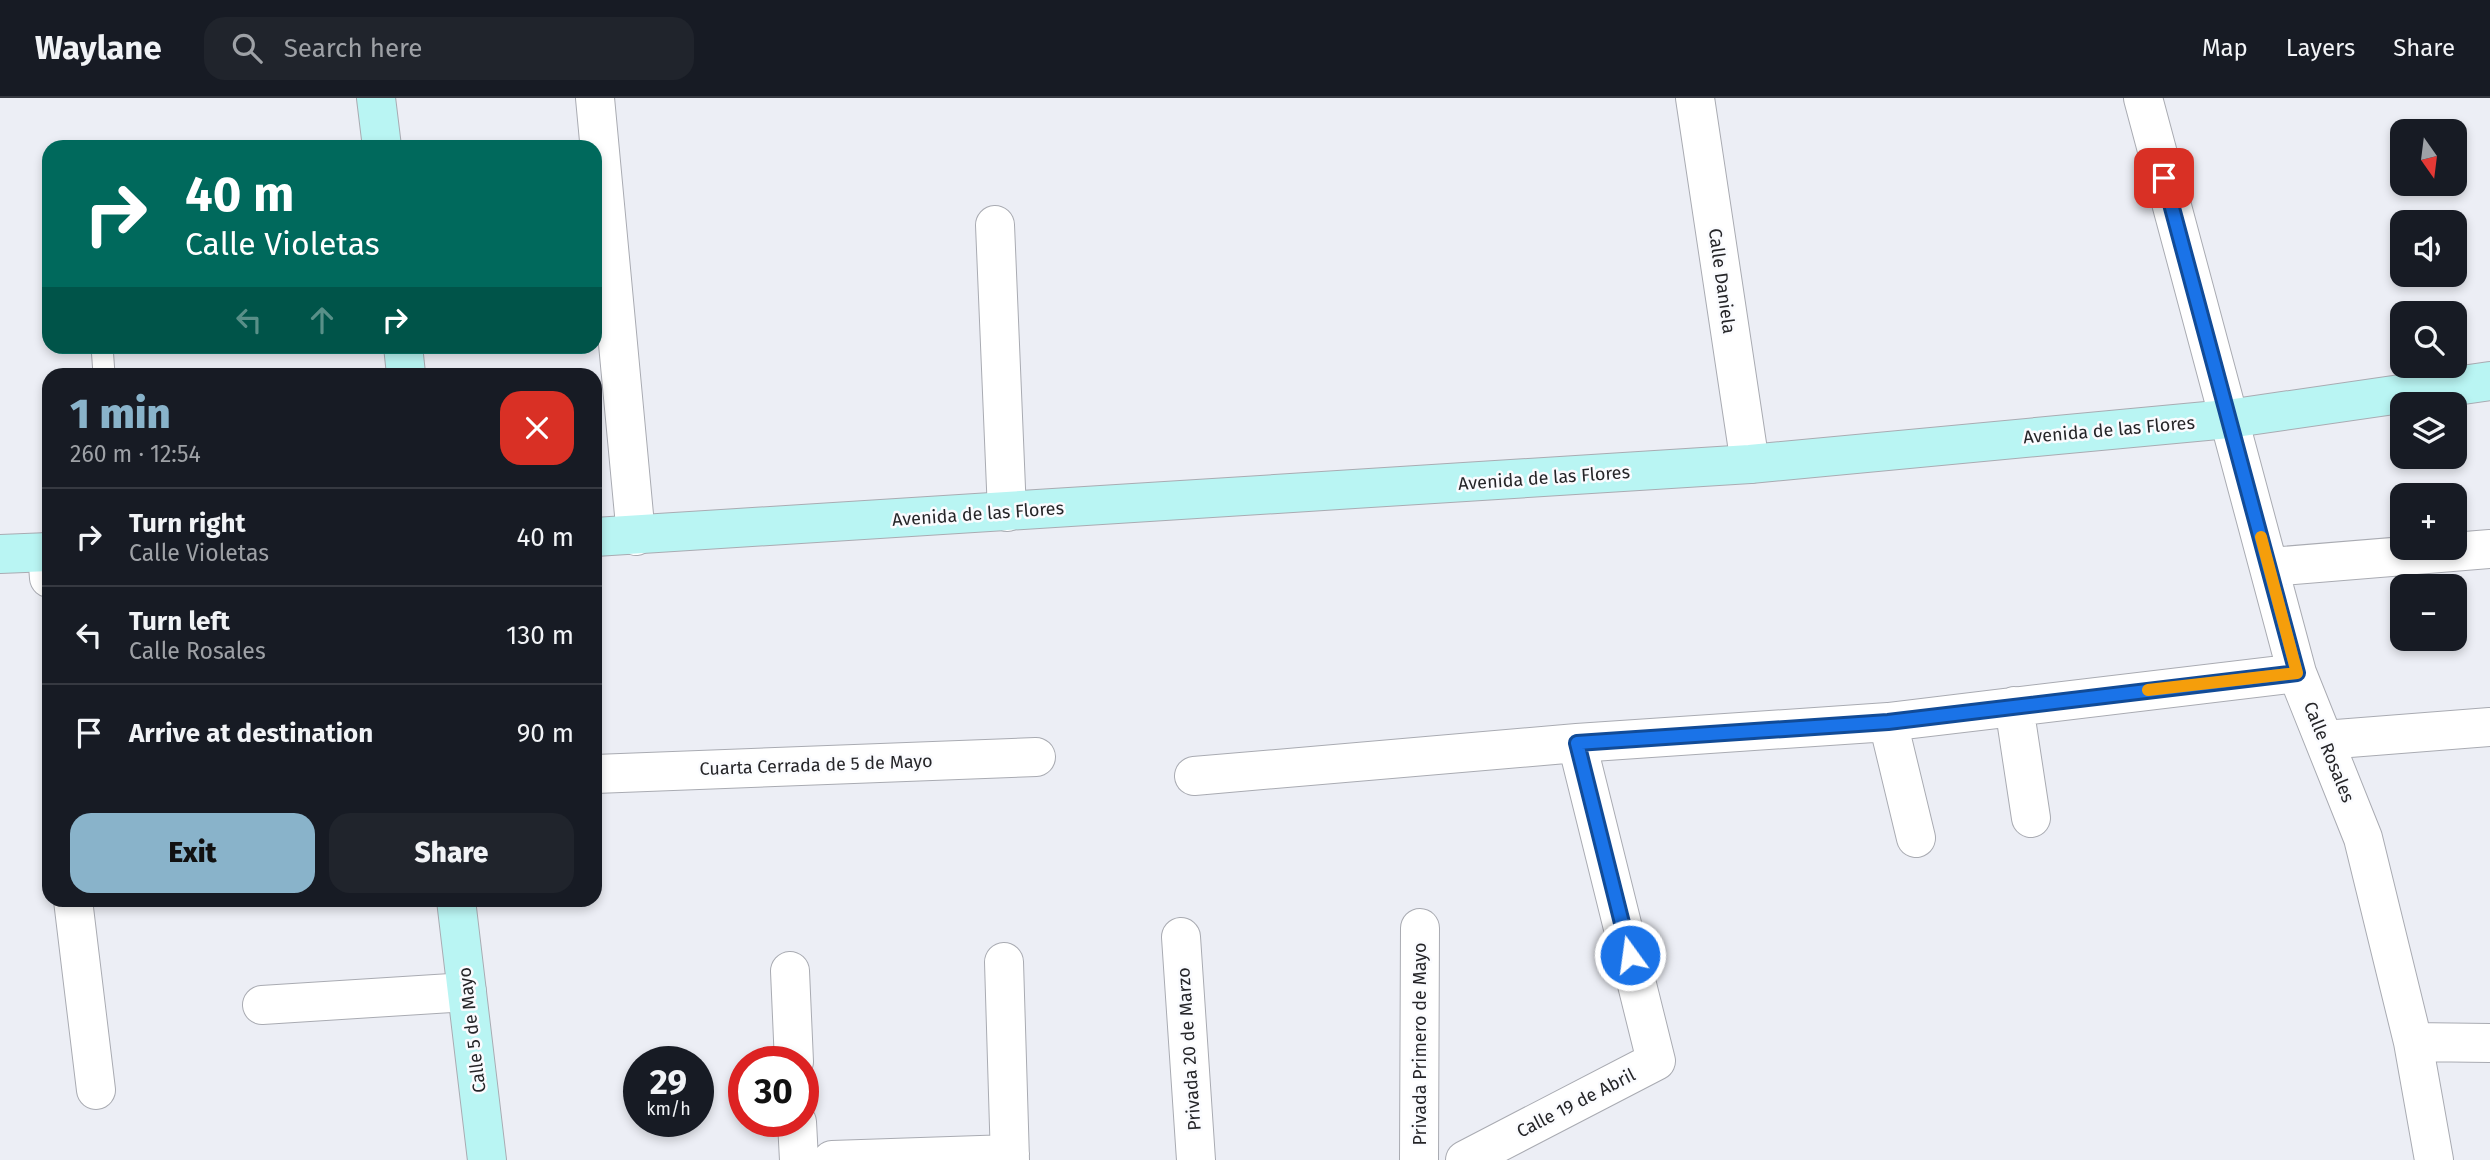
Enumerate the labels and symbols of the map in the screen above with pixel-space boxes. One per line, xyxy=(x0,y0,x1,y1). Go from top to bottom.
north arrow xyxy=(2390,119,2468,196)
pin xyxy=(2134,148,2194,208)
street label: Calle Daniela xyxy=(1704,227,1740,335)
street label: Avenida de las Flores xyxy=(2022,412,2196,448)
street label: Avenida de las Flores xyxy=(1457,461,1631,495)
street label: Avenida de las Flores xyxy=(891,497,1065,531)
street label: Calle Rosales xyxy=(2299,698,2359,806)
street label: Cuarta Cerrada de 5 de Mayo xyxy=(699,750,933,780)
position arrow xyxy=(1593,918,1667,992)
street label: Privada Primero de Mayo xyxy=(1409,942,1431,1146)
street label: Calle 5 de Mayo xyxy=(453,966,491,1094)
street label: Privada 20 de Marzo xyxy=(1172,967,1206,1131)
speed limit sign: 30 xyxy=(728,1046,819,1137)
street label: Calle 19 de Abril xyxy=(1513,1064,1639,1142)

